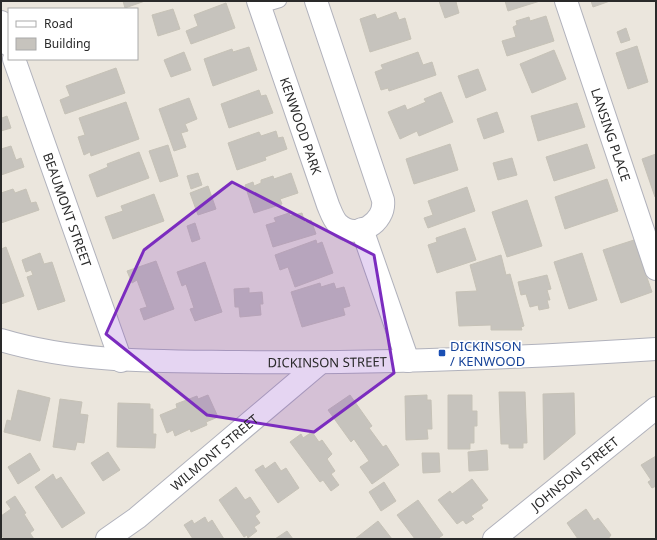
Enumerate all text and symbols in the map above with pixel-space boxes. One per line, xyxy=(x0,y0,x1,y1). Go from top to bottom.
legend xyxy=(8,8,138,60)
text: Road xyxy=(44,15,73,32)
text: Building xyxy=(44,35,91,52)
street label: KENWOOD PARK xyxy=(276,75,326,178)
street label: LANSING PLACE xyxy=(587,86,635,184)
street label: BEAUMONT STREET xyxy=(39,150,96,270)
place label: DICKINSON / KENWOOD xyxy=(450,337,525,370)
marker: DICKINSON / KENWOOD xyxy=(437,348,447,358)
street label: DICKINSON STREET xyxy=(267,352,388,371)
street label: WILMONT STREET xyxy=(167,410,263,495)
street label: JOHNSON STREET xyxy=(526,432,623,516)

